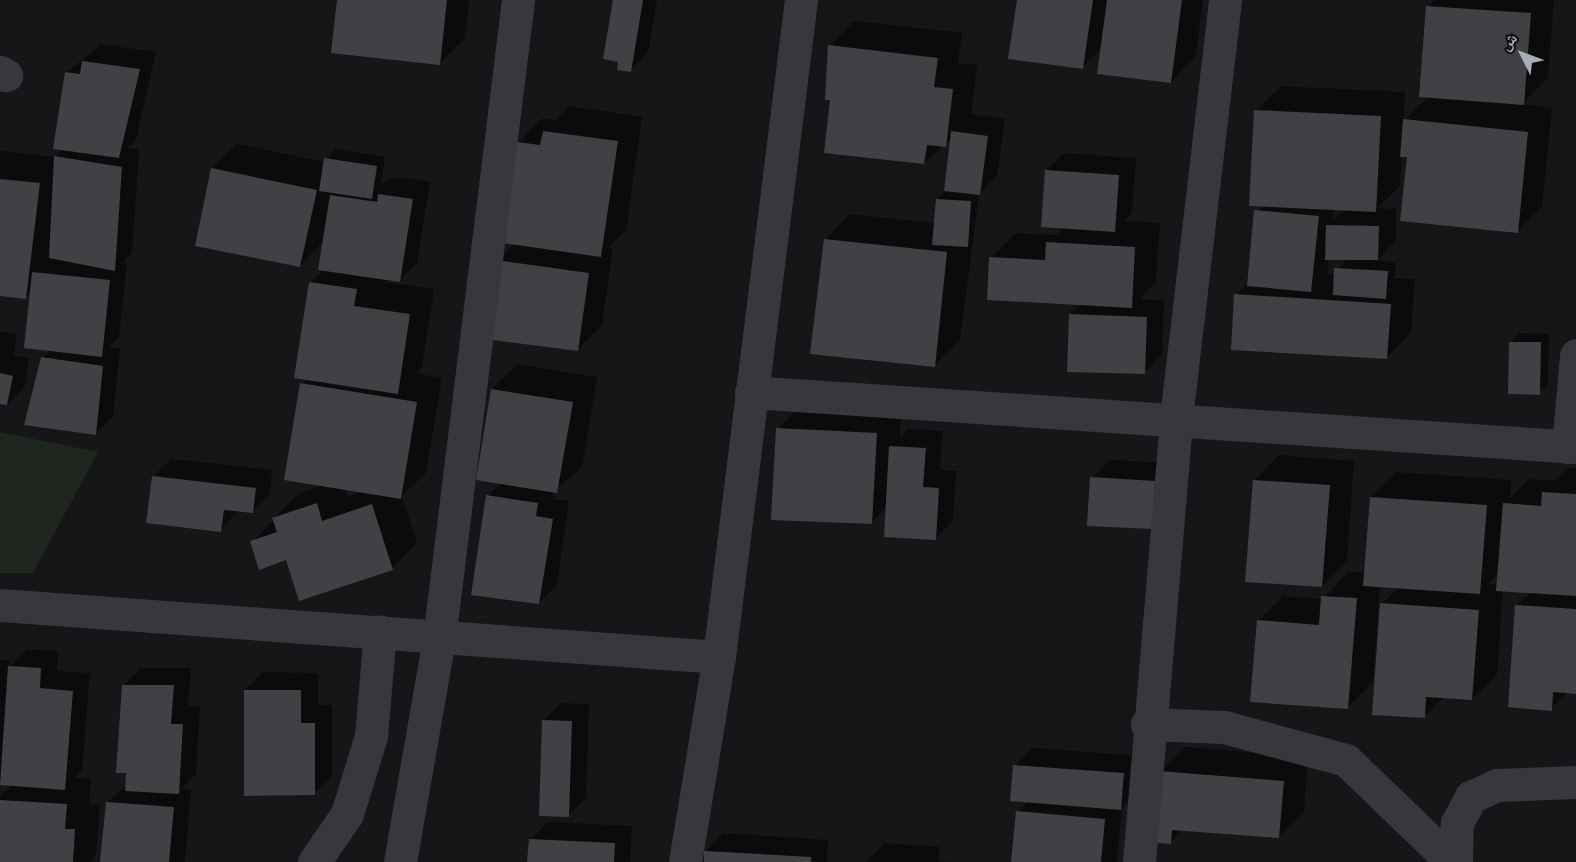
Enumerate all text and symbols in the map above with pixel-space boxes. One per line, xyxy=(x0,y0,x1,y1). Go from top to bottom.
north arrow xyxy=(1492,24,1552,84)
text: ش xyxy=(1496,29,1521,54)

